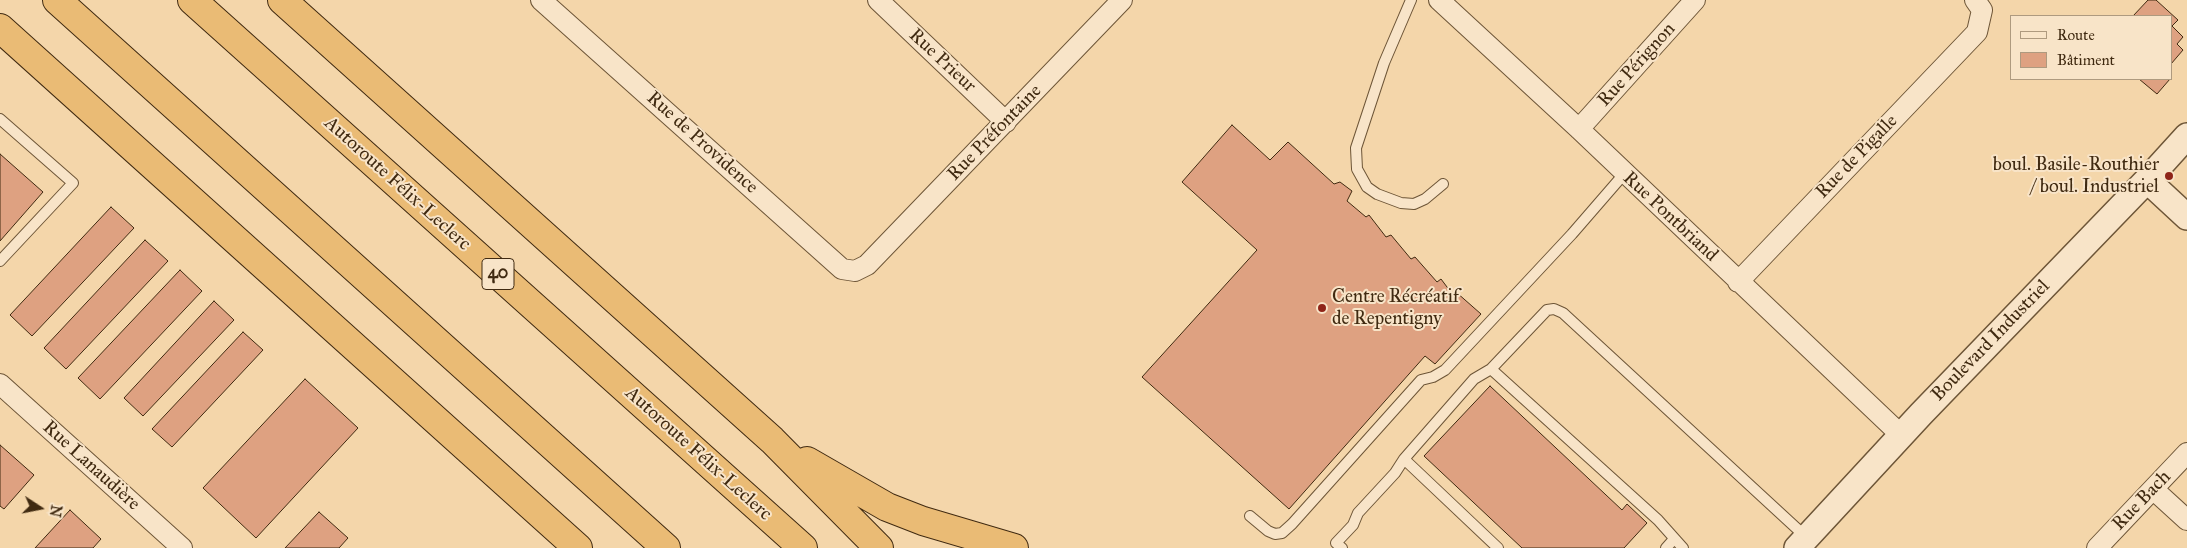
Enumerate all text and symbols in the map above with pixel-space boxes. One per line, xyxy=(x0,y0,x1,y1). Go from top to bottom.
legend xyxy=(2010,15,2172,80)
street label: Rue Pérignon xyxy=(1593,18,1681,112)
street label: Rue Prieur xyxy=(904,24,980,98)
text: Route xyxy=(2057,26,2095,44)
text: Bâtiment xyxy=(2057,51,2115,69)
street label: Rue Préfontaine xyxy=(943,80,1047,186)
street label: Rue de Providence xyxy=(642,87,762,199)
street label: Rue de Pigalle xyxy=(1811,110,1903,204)
street label: Autoroute Félix-Leclerc xyxy=(319,112,475,256)
place label: boul. Basile-Routhier / boul. Industriel xyxy=(1993,154,2159,198)
street label: Rue Pontbriand xyxy=(1618,167,1722,267)
marker: boul. Basile-Routhier / boul. Industriel xyxy=(2163,170,2175,182)
road number: 40 xyxy=(482,258,514,290)
street label: Boulevard Industriel xyxy=(1927,275,2055,407)
place label: Centre Récréatif de Repentigny xyxy=(1332,286,1459,330)
marker: Centre Récréatif de Repentigny xyxy=(1316,302,1328,314)
street label: Autoroute Félix-Leclerc xyxy=(620,382,776,526)
street label: Rue Lanaudière xyxy=(38,416,144,516)
street label: Rue Bach xyxy=(2108,466,2176,536)
north arrow xyxy=(15,483,65,533)
text: N xyxy=(46,504,65,518)

